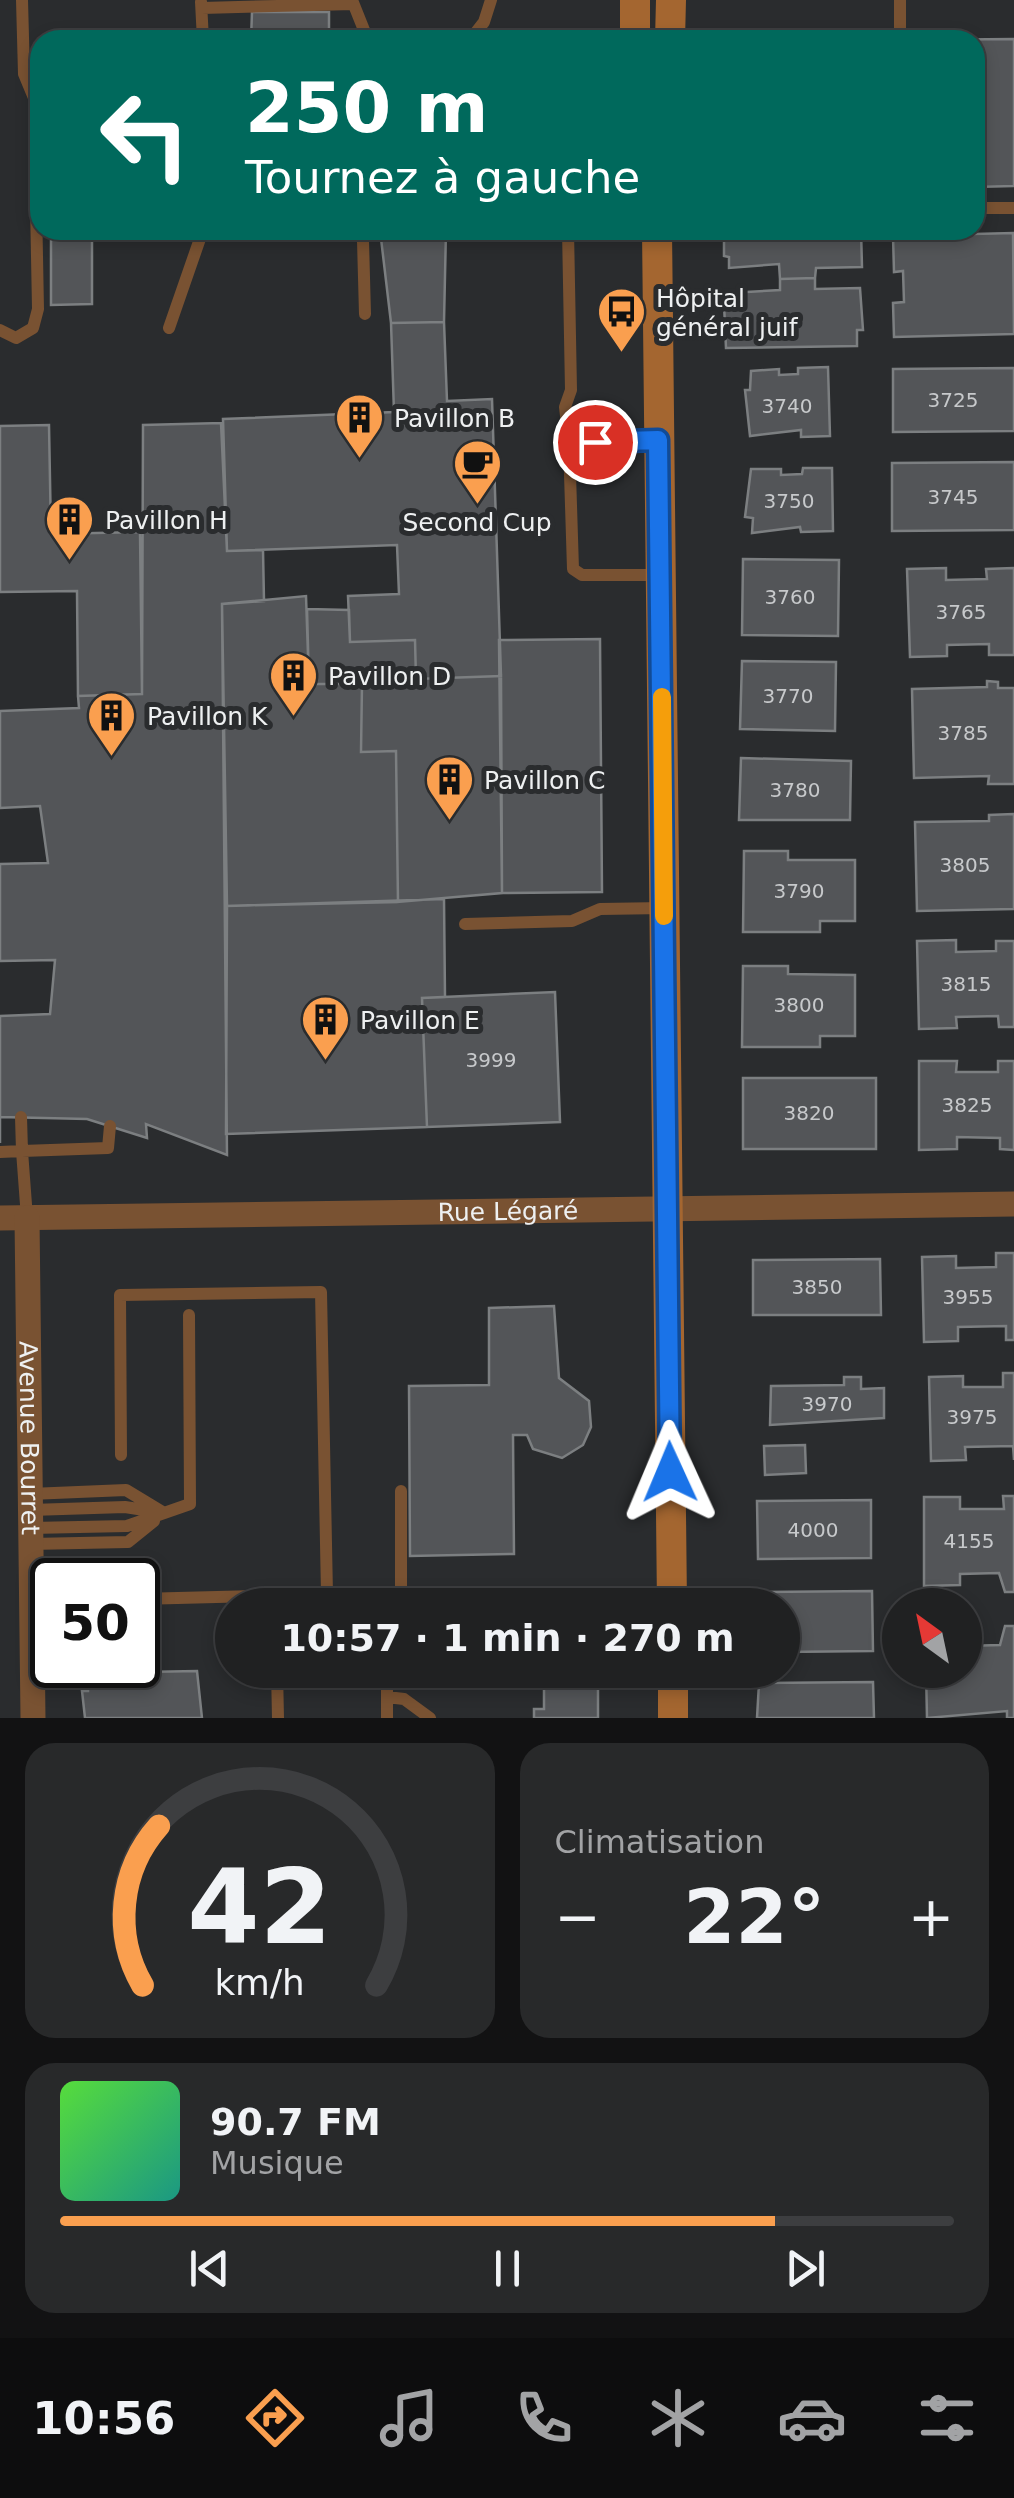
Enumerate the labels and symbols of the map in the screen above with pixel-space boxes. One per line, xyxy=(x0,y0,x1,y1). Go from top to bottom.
place label: Hôpital général juif xyxy=(656,284,799,342)
bus stop icon: Hôpital général juif xyxy=(595,286,647,354)
house number: 3725 xyxy=(928,388,978,412)
building icon: Pavillon B xyxy=(333,392,385,460)
house number: 3740 xyxy=(762,394,812,418)
pin xyxy=(553,400,638,485)
place label: Pavillon B xyxy=(394,404,515,433)
cafe icon: Second Cup xyxy=(451,438,503,506)
house number: 3745 xyxy=(928,485,978,509)
house number: 3750 xyxy=(764,489,814,513)
building icon: Pavillon H xyxy=(44,494,96,562)
place label: Pavillon H xyxy=(105,506,228,535)
place label: Second Cup xyxy=(402,508,552,537)
house number: 3760 xyxy=(765,585,815,609)
house number: 3765 xyxy=(936,600,986,624)
building icon: Pavillon D xyxy=(267,650,319,718)
place label: Pavillon D xyxy=(328,662,451,691)
house number: 3770 xyxy=(763,684,813,708)
building icon: Pavillon K xyxy=(86,690,138,758)
place label: Pavillon K xyxy=(147,702,268,731)
house number: 3785 xyxy=(938,721,988,745)
building icon: Pavillon C xyxy=(423,754,475,822)
place label: Pavillon C xyxy=(484,766,605,795)
house number: 3780 xyxy=(770,778,820,802)
house number: 3805 xyxy=(940,853,990,877)
house number: 3790 xyxy=(774,879,824,903)
house number: 3815 xyxy=(941,972,991,996)
house number: 3800 xyxy=(774,993,824,1017)
building icon: Pavillon E xyxy=(299,994,351,1062)
place label: Pavillon E xyxy=(360,1006,480,1035)
house number: 3999 xyxy=(466,1048,516,1072)
house number: 3825 xyxy=(942,1093,992,1117)
house number: 3820 xyxy=(784,1101,834,1125)
street label: Rue Légaré xyxy=(437,1196,578,1226)
house number: 3850 xyxy=(792,1275,842,1299)
house number: 3955 xyxy=(943,1285,993,1309)
street label: Avenue Bourret xyxy=(14,1341,45,1535)
house number: 3970 xyxy=(802,1392,852,1416)
house number: 3975 xyxy=(947,1405,997,1429)
position arrow xyxy=(618,1420,722,1524)
house number: 4000 xyxy=(788,1518,838,1542)
house number: 4155 xyxy=(944,1529,994,1553)
speed limit sign: 50 xyxy=(30,1558,160,1688)
north arrow xyxy=(882,1588,982,1688)

